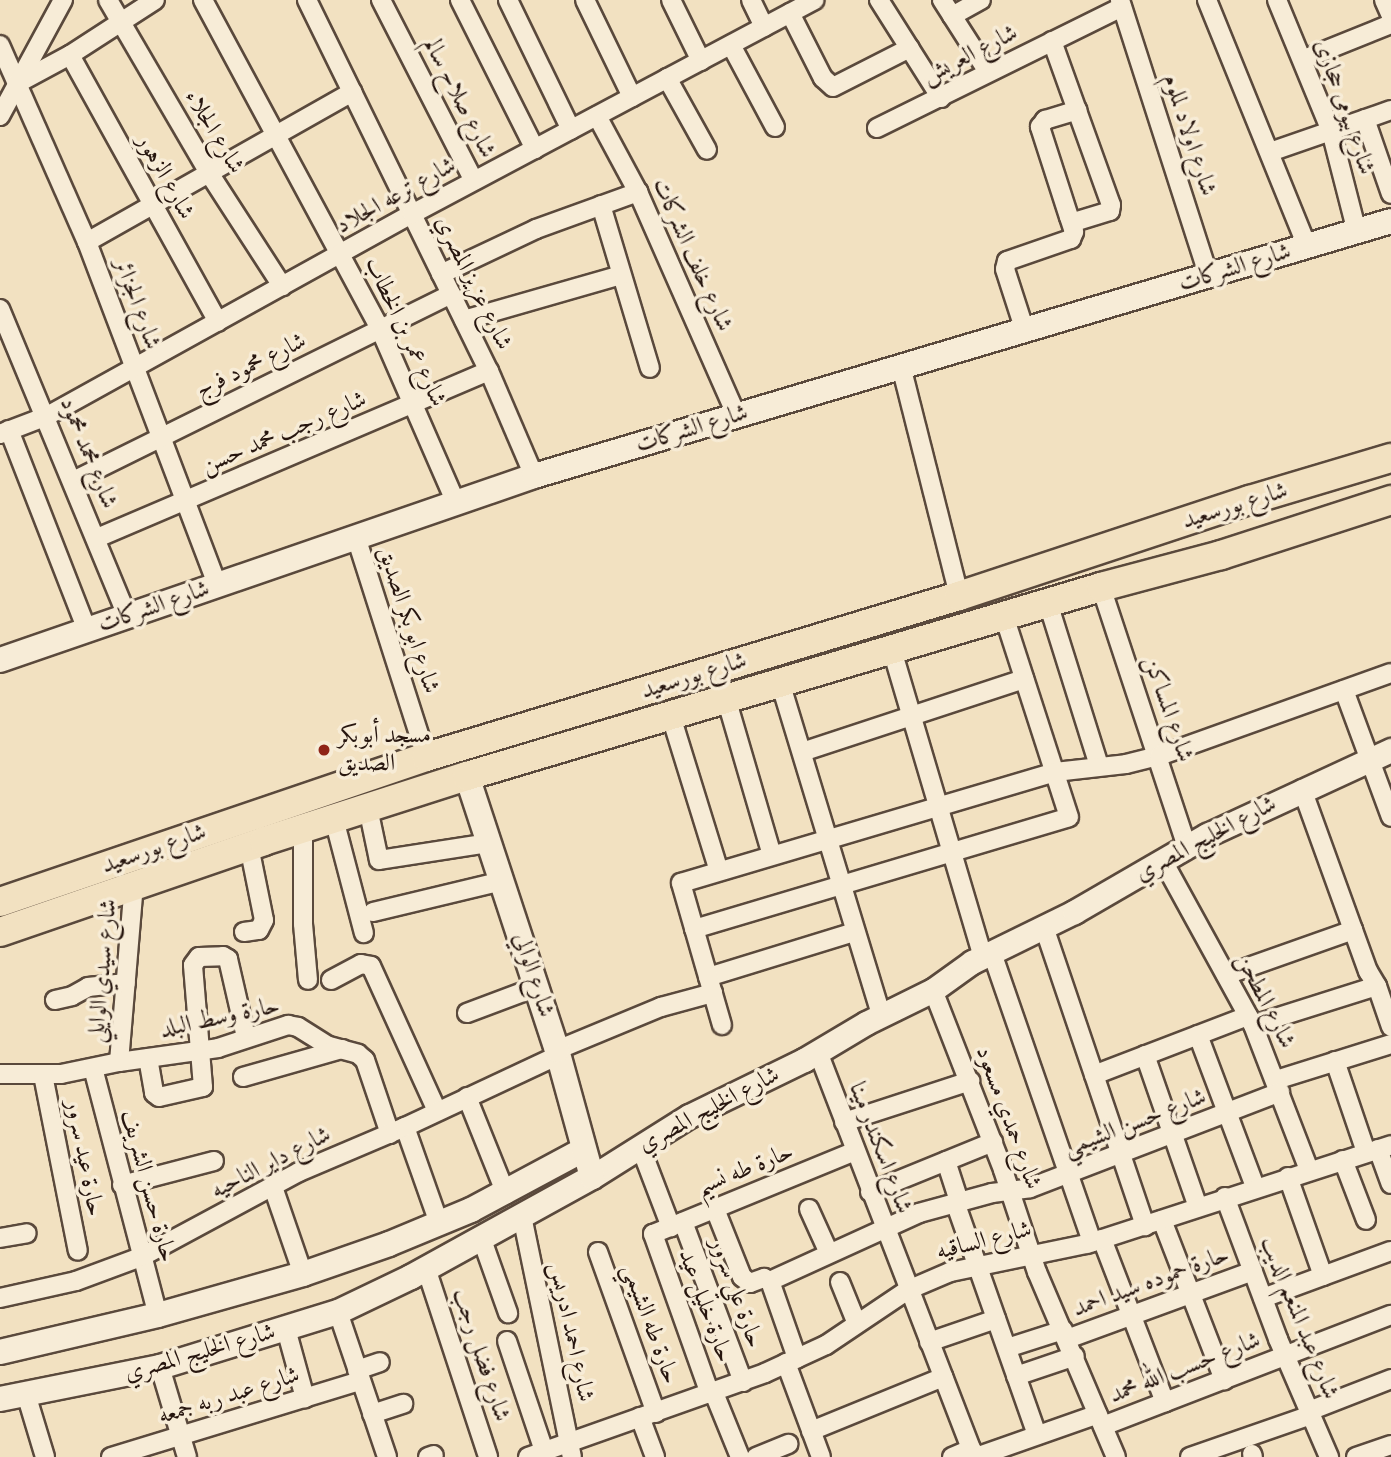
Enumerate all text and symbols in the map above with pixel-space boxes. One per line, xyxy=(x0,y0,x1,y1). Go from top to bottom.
street label: شارع العريش xyxy=(917,19,1023,91)
street label: شارع صلاح سالم xyxy=(416,33,502,163)
street label: شارع بيومى حجازى xyxy=(1307,35,1381,179)
street label: شارع اولاد لملوم xyxy=(1156,71,1222,199)
street label: شارع الجلاء xyxy=(178,85,250,179)
street label: شارع الزهور xyxy=(130,129,200,225)
street label: شارع ترعه الجلاد xyxy=(331,151,461,241)
street label: شارع خلف الشركات xyxy=(645,174,739,336)
street label: شارع عزيز المصري xyxy=(428,211,518,355)
street label: شارع الشركات xyxy=(1175,237,1295,299)
street label: شارع عمر بن الخطاب xyxy=(358,253,452,411)
street label: شارع الجزائر xyxy=(107,255,167,353)
street label: شارع محمود فرج xyxy=(191,327,311,405)
street label: شارع رجب محمد حسن xyxy=(197,385,371,481)
street label: شارع محمد محمود xyxy=(53,393,123,513)
street label: شارع الشركات xyxy=(632,398,752,460)
street label: شارع بورسعيد xyxy=(1179,476,1291,536)
street label: شارع ابو بكر الصديق xyxy=(371,543,445,697)
street label: شارع الشركات xyxy=(94,575,214,639)
street label: شارع بورسعيد xyxy=(638,646,750,706)
street label: شارع المساكن xyxy=(1136,652,1200,766)
place label: مسجد أبوبكر الصديق xyxy=(338,722,431,778)
marker: مسجد أبوبكر الصديق xyxy=(316,742,332,758)
street label: شارع الخليج المصري xyxy=(1130,790,1282,888)
street label: شارع بورسعيد xyxy=(98,818,210,880)
street label: شارع سيدي الوايلي xyxy=(82,898,124,1044)
street label: شارع الوالي xyxy=(506,929,560,1021)
street label: شارع المطحن xyxy=(1229,948,1301,1054)
street label: حارة وسط البلد xyxy=(158,991,282,1045)
street label: شارع حمدي مسعود xyxy=(969,1043,1047,1193)
street label: شارع الخليج المصري xyxy=(633,1061,785,1159)
street label: شارع اسكندر مينا xyxy=(842,1078,918,1218)
street label: شارع حسن الشيمي xyxy=(1060,1083,1210,1163)
street label: حارة عيد سرور xyxy=(59,1097,109,1219)
street label: حارة حسن الشريف xyxy=(114,1107,182,1265)
street label: شارع داير الناحيه xyxy=(206,1120,336,1206)
street label: حارة طه نسيم xyxy=(692,1138,798,1202)
street label: شارع الساقيه xyxy=(933,1215,1035,1267)
street label: شارع عبد المنعم الديب xyxy=(1253,1232,1345,1404)
street label: حارة علي سرور xyxy=(703,1234,769,1352)
street label: حارة حموده سيد احمد xyxy=(1069,1240,1233,1324)
street label: حارة خليل عيد xyxy=(671,1246,739,1366)
street label: شارع احمد ادريس xyxy=(542,1260,600,1404)
street label: حارة طه الشيمي xyxy=(615,1260,685,1388)
street label: شارع فضل رجب xyxy=(446,1285,516,1425)
street label: شارع الخليج المصري xyxy=(121,1318,279,1388)
street label: شارع حسب الله محمد xyxy=(1105,1326,1265,1410)
street label: شارع عبد ربه جمعه xyxy=(155,1361,303,1431)

